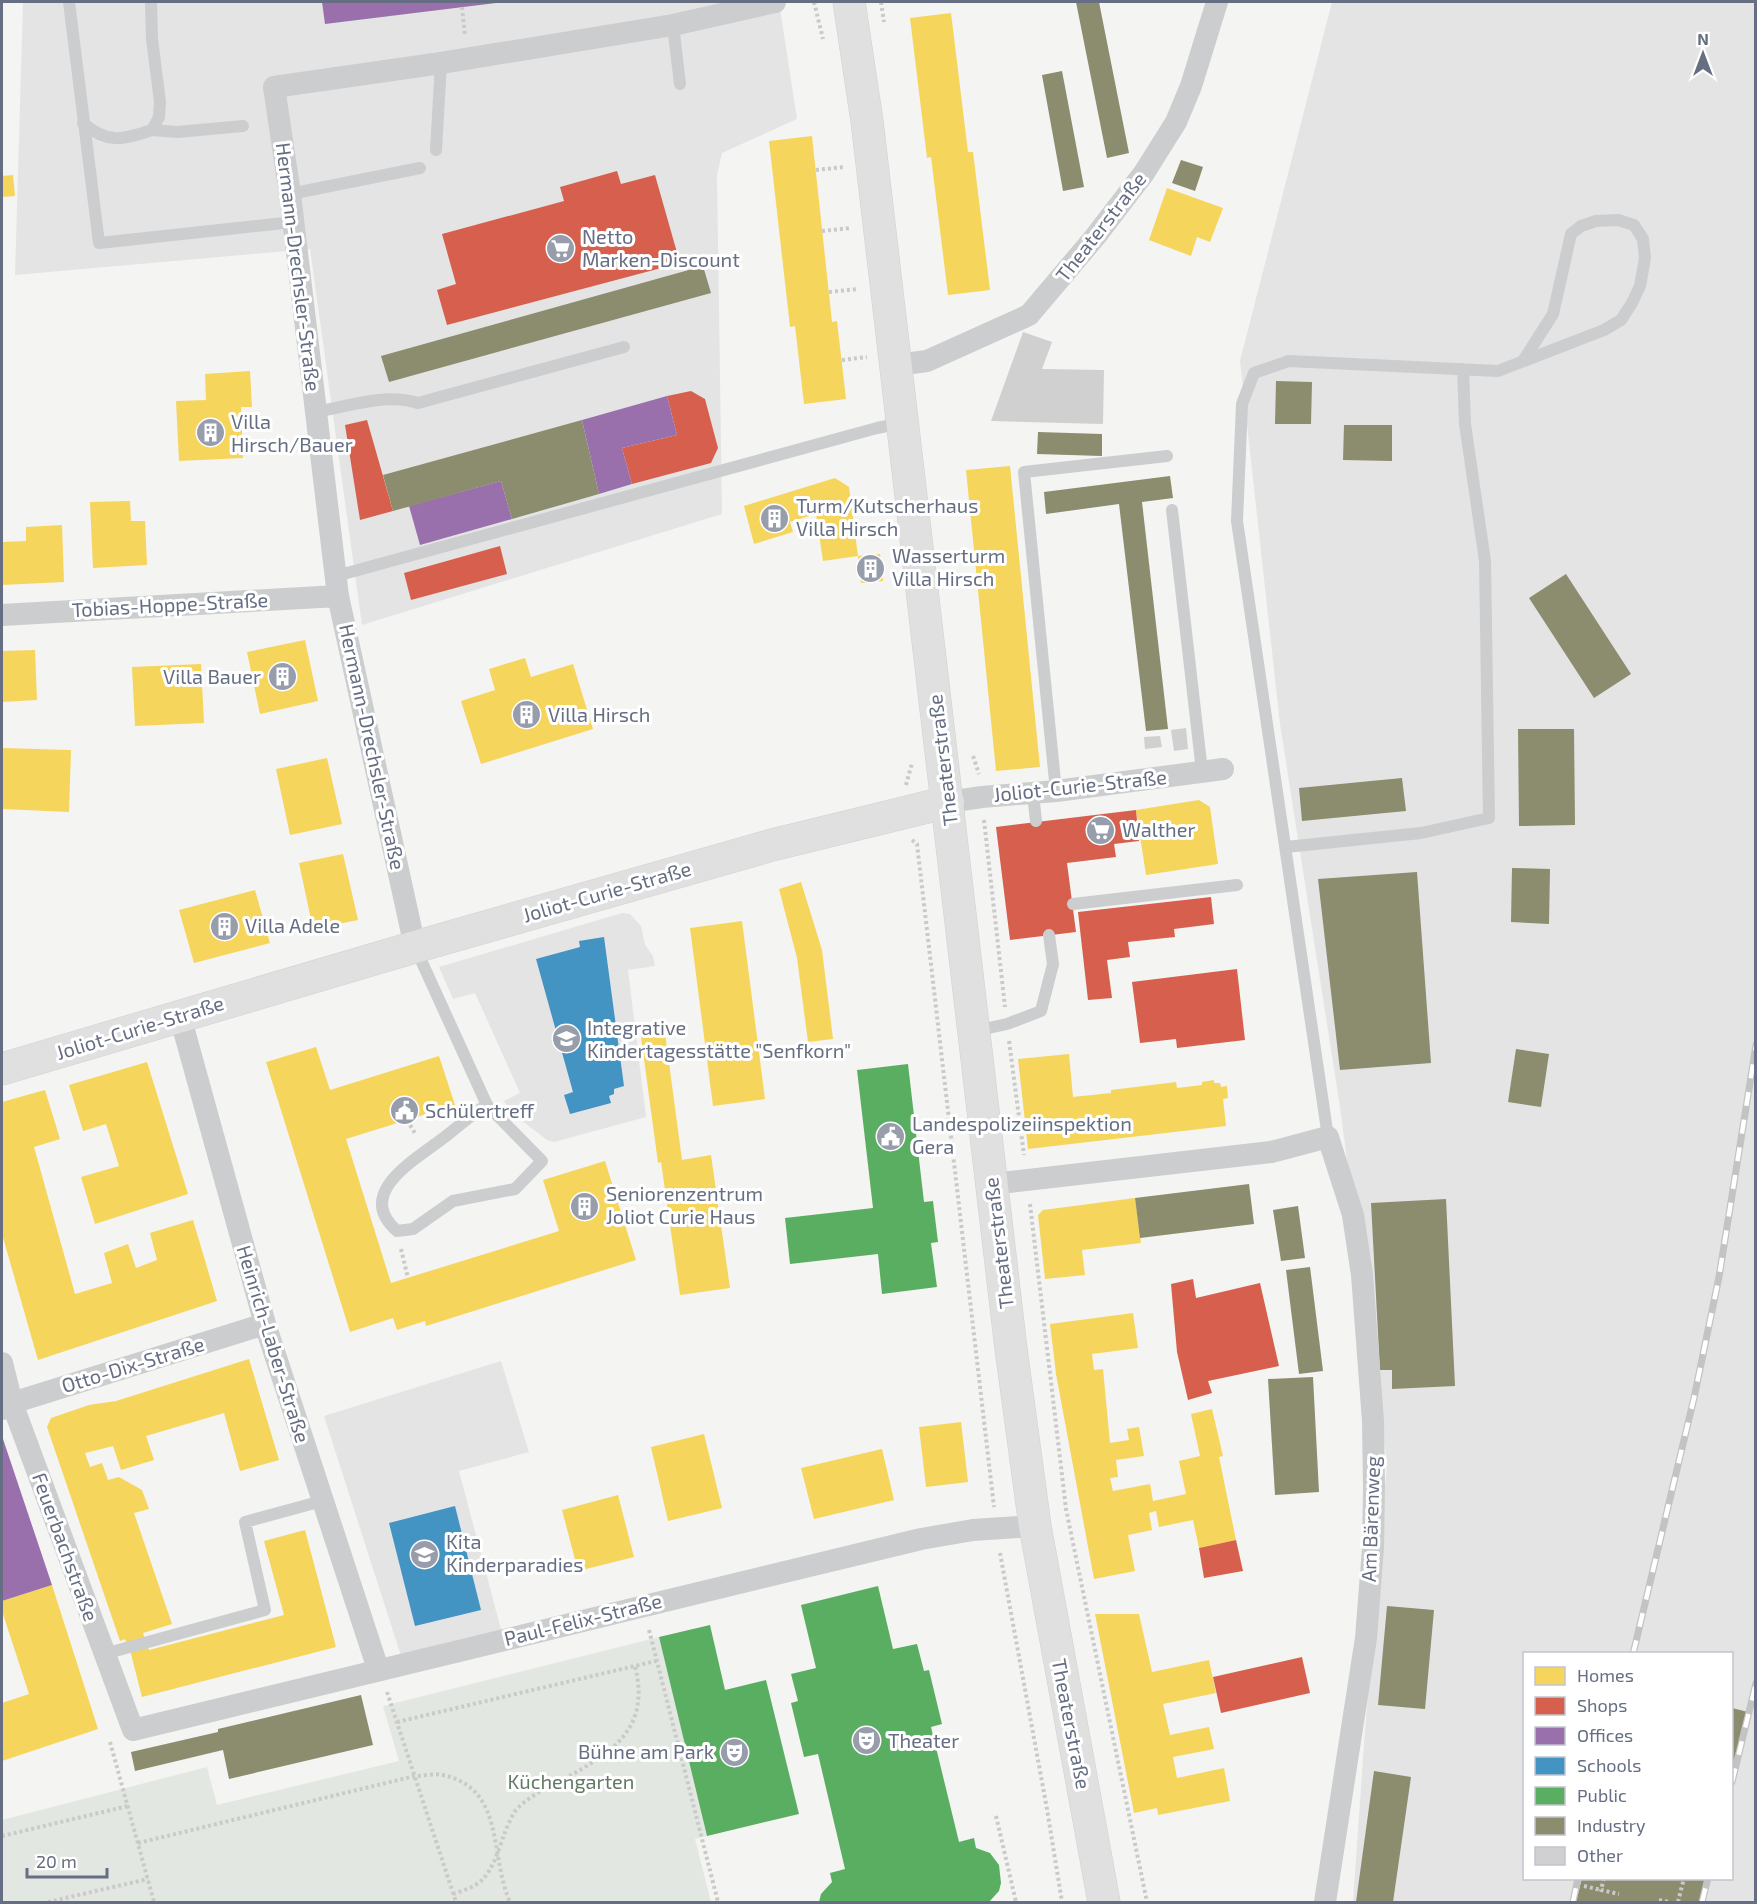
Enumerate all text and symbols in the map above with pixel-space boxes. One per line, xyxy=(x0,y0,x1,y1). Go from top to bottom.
north arrow xyxy=(1673,24,1733,84)
text: N xyxy=(1697,29,1709,48)
street label: Hermann-Drechsler-Straße xyxy=(272,141,326,393)
street label: Theaterstraße xyxy=(1050,167,1150,286)
place label: Netto Marken-Discount xyxy=(582,224,740,271)
supermarket icon: Netto Marken-Discount xyxy=(545,232,577,264)
place label: Villa Hirsch/Bauer xyxy=(231,409,353,456)
building icon: Villa Hirsch/Bauer xyxy=(194,417,226,449)
place label: Turm/Kutscherhaus Villa Hirsch xyxy=(796,493,978,540)
building icon: Turm/Kutscherhaus Villa Hirsch xyxy=(759,502,791,534)
place label: Wasserturm Villa Hirsch xyxy=(892,543,1005,590)
building icon: Wasserturm Villa Hirsch xyxy=(855,552,887,584)
street label: Tobias-Hoppe-Straße xyxy=(71,587,269,621)
street label: Hermann-Drechsler-Straße xyxy=(335,622,411,872)
building icon: Villa Bauer xyxy=(266,661,298,693)
place label: Villa Bauer xyxy=(163,664,261,688)
street label: Theaterstraße xyxy=(922,693,962,827)
building icon: Villa Hirsch xyxy=(511,699,543,731)
place label: Villa Hirsch xyxy=(548,702,650,726)
street label: Joliot-Curie-Straße xyxy=(992,764,1168,806)
supermarket icon: Walther xyxy=(1085,814,1117,846)
place label: Walther xyxy=(1122,817,1196,841)
street label: Joliot-Curie-Straße xyxy=(520,855,694,927)
building icon: Villa Adele xyxy=(208,910,240,942)
place label: Villa Adele xyxy=(245,913,340,937)
street label: Joliot-Curie-Straße xyxy=(53,990,226,1064)
place label: Integrative Kindertagesstätte "Senfkorn" xyxy=(587,1015,851,1062)
school or university icon: Integrative Kindertagesstätte "Senfkorn" xyxy=(550,1023,582,1055)
public building icon: Schülertreff xyxy=(388,1095,420,1127)
place label: Schülertreff xyxy=(425,1098,535,1122)
place label: Landespolizeiinspektion Gera xyxy=(912,1111,1132,1158)
public building icon: Landespolizeiinspektion Gera xyxy=(875,1120,907,1152)
street label: Theaterstraße xyxy=(978,1176,1018,1310)
place label: Seniorenzentrum Joliot Curie Haus xyxy=(606,1181,763,1228)
building icon: Seniorenzentrum Joliot Curie Haus xyxy=(569,1190,601,1222)
street label: Heinrich-Laber-Straße xyxy=(232,1242,315,1445)
street label: Otto-Dix-Straße xyxy=(58,1331,207,1397)
street label: Am Bärenweg xyxy=(1356,1455,1384,1582)
street label: Feuerbachstraße xyxy=(28,1469,104,1624)
place label: Kita Kinderparadies xyxy=(446,1529,584,1576)
school or university icon: Kita Kinderparadies xyxy=(409,1538,441,1570)
street label: Paul-Felix-Straße xyxy=(501,1588,664,1650)
legend xyxy=(1523,1652,1733,1880)
street label: Theaterstraße xyxy=(1048,1657,1096,1791)
text: Homes xyxy=(1577,1664,1634,1686)
text: Shops xyxy=(1577,1694,1627,1716)
text: Offices xyxy=(1577,1724,1633,1746)
theatre icon: Theater xyxy=(851,1725,883,1757)
place label: Theater xyxy=(888,1728,959,1752)
theatre icon: Bühne am Park xyxy=(719,1736,751,1768)
place label: Bühne am Park xyxy=(578,1739,714,1763)
text: Schools xyxy=(1577,1754,1641,1776)
park label: Küchengarten xyxy=(508,1769,634,1793)
text: Public xyxy=(1577,1784,1627,1806)
text: Industry xyxy=(1577,1814,1646,1836)
scale bar xyxy=(27,1841,106,1879)
text: Other xyxy=(1577,1844,1623,1866)
text: 20 m xyxy=(36,1850,77,1872)

